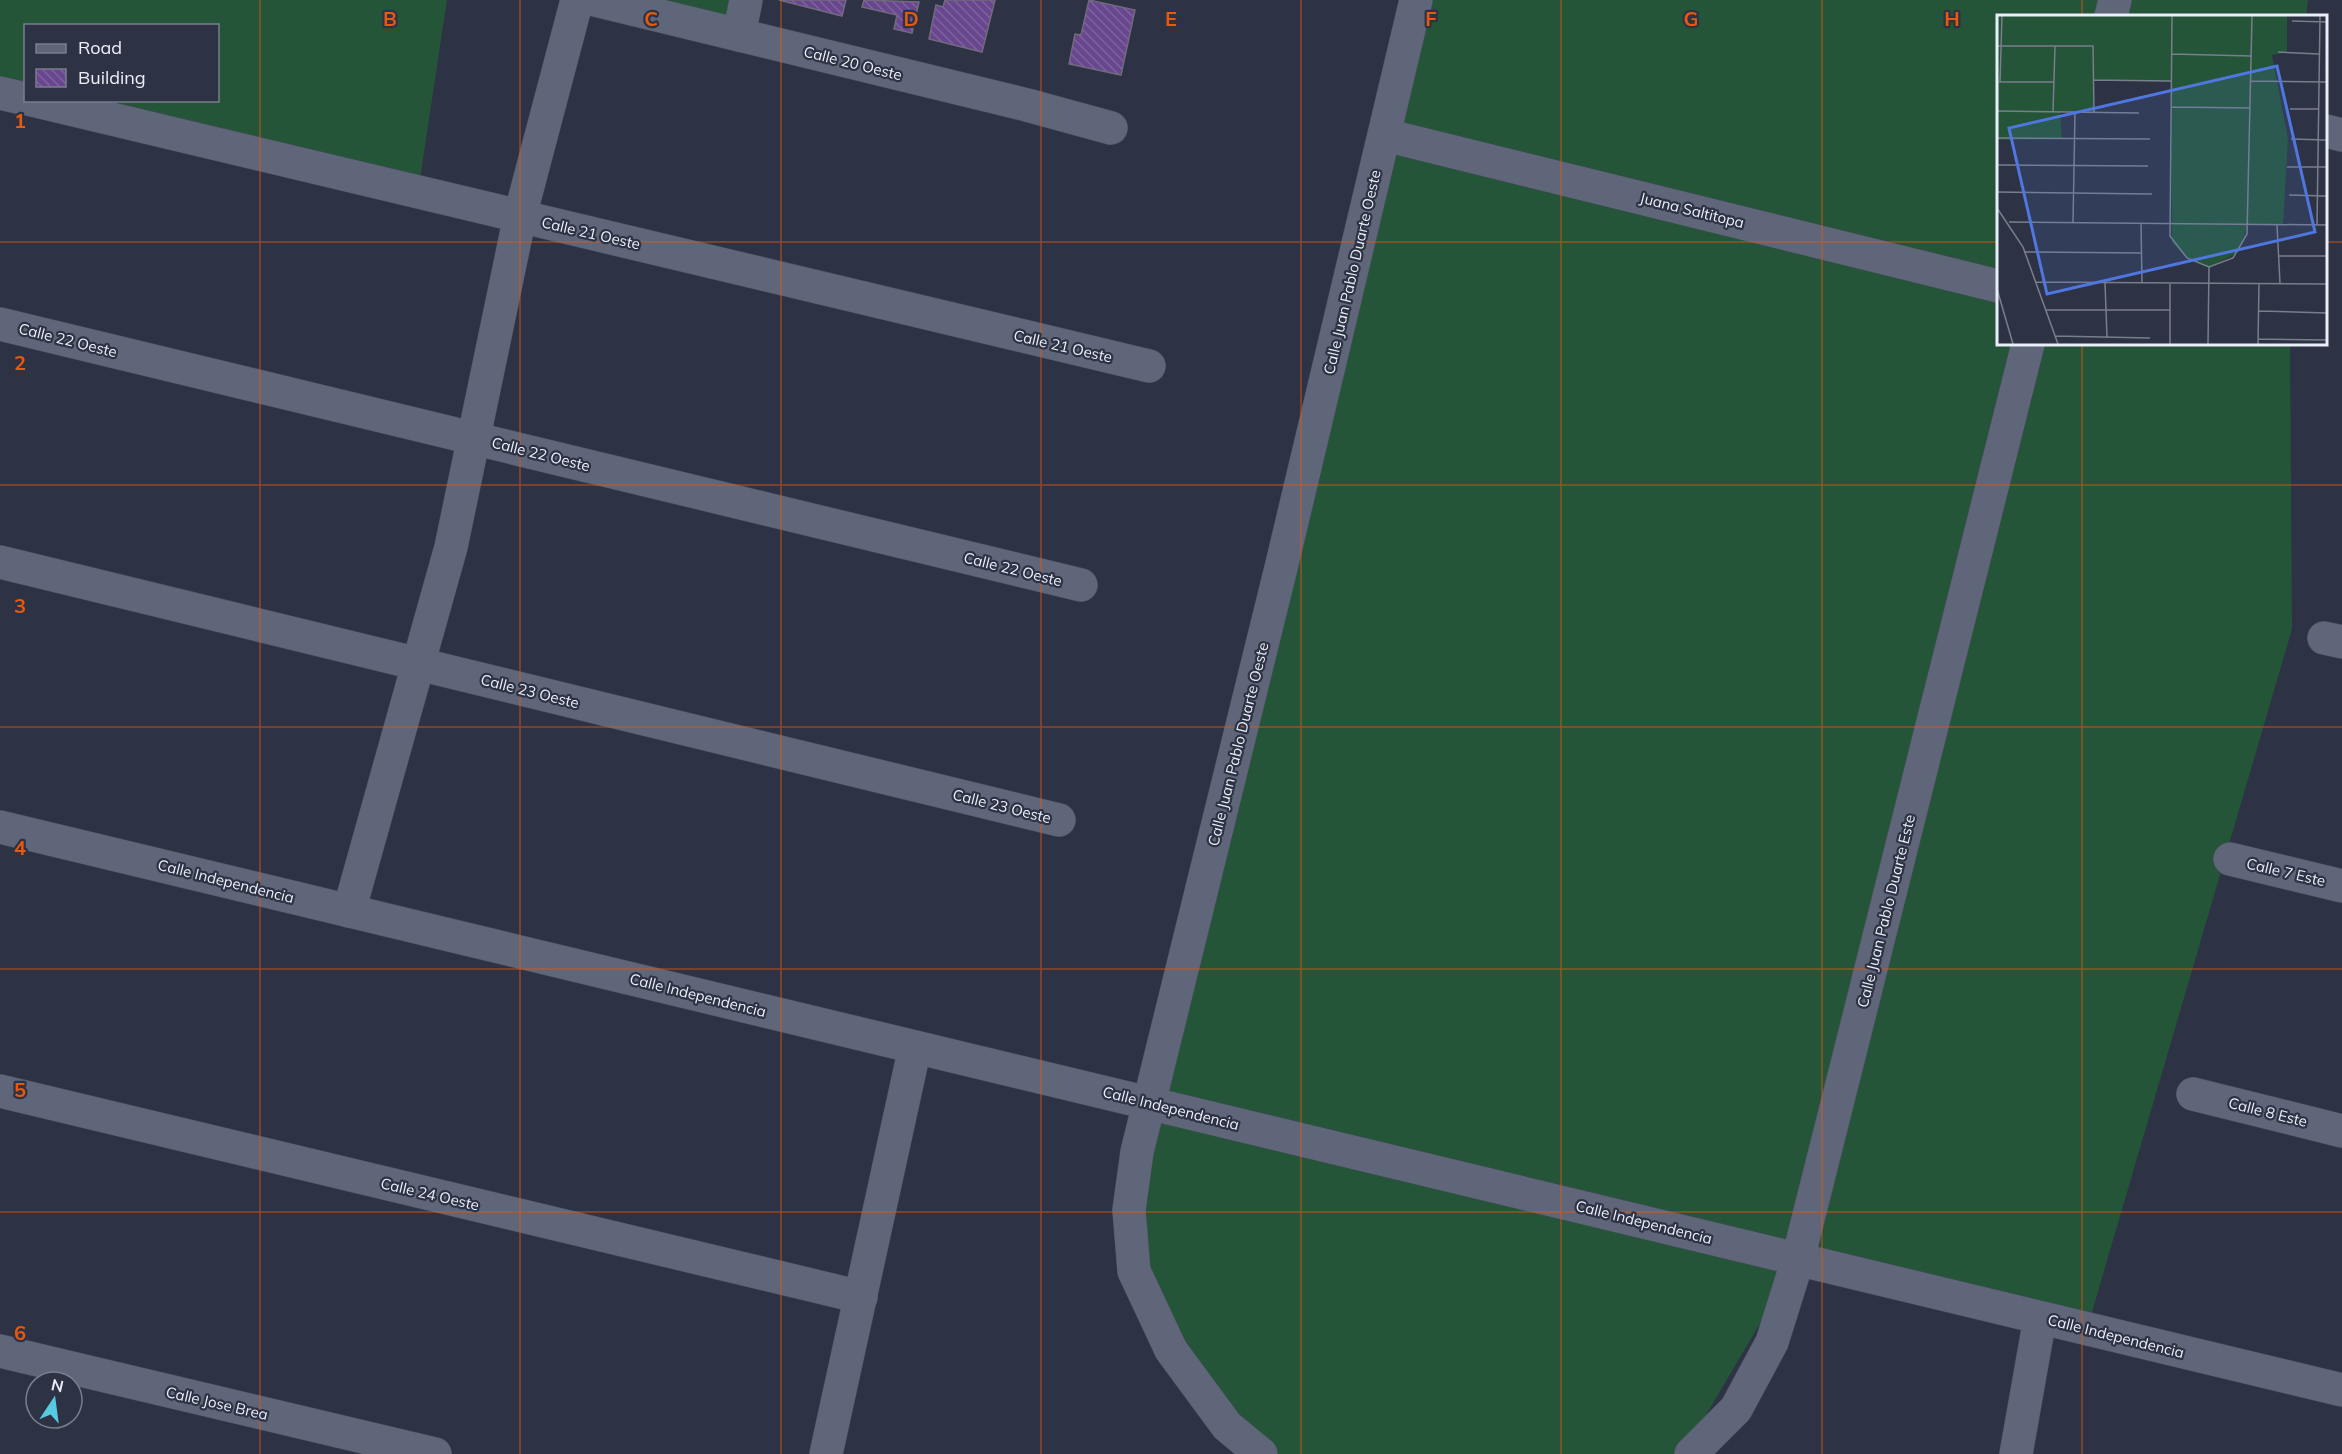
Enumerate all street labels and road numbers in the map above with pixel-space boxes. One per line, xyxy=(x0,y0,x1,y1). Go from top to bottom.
street label: Calle 20 Oeste xyxy=(802,42,904,84)
street label: Calle Juan Pablo Duarte Oeste xyxy=(1319,168,1385,376)
street label: Juana Saltitopa xyxy=(1638,188,1746,232)
street label: Calle 21 Oeste xyxy=(540,212,642,254)
street label: Calle 22 Oeste xyxy=(17,319,119,361)
street label: Calle 21 Oeste xyxy=(1012,325,1114,367)
street label: Calle 22 Oeste xyxy=(490,433,592,475)
street label: Calle 22 Oeste xyxy=(962,548,1064,590)
street label: Calle Juan Pablo Duarte Oeste xyxy=(1203,640,1273,848)
street label: Calle 23 Oeste xyxy=(479,670,581,712)
street label: Calle 23 Oeste xyxy=(951,785,1053,827)
street label: Calle Juan Pablo Duarte Este xyxy=(1853,812,1919,1010)
street label: Calle 7 Este xyxy=(2245,854,2327,890)
street label: Calle Independencia xyxy=(156,855,296,907)
street label: Calle Independencia xyxy=(628,969,768,1021)
street label: Calle Independencia xyxy=(1101,1082,1241,1134)
street label: Calle 8 Este xyxy=(2227,1093,2309,1131)
street label: Calle 24 Oeste xyxy=(379,1173,481,1215)
street label: Calle Independencia xyxy=(1574,1196,1714,1248)
street label: Calle Independencia xyxy=(2046,1310,2186,1362)
street label: Calle Jose Brea xyxy=(164,1382,270,1424)

